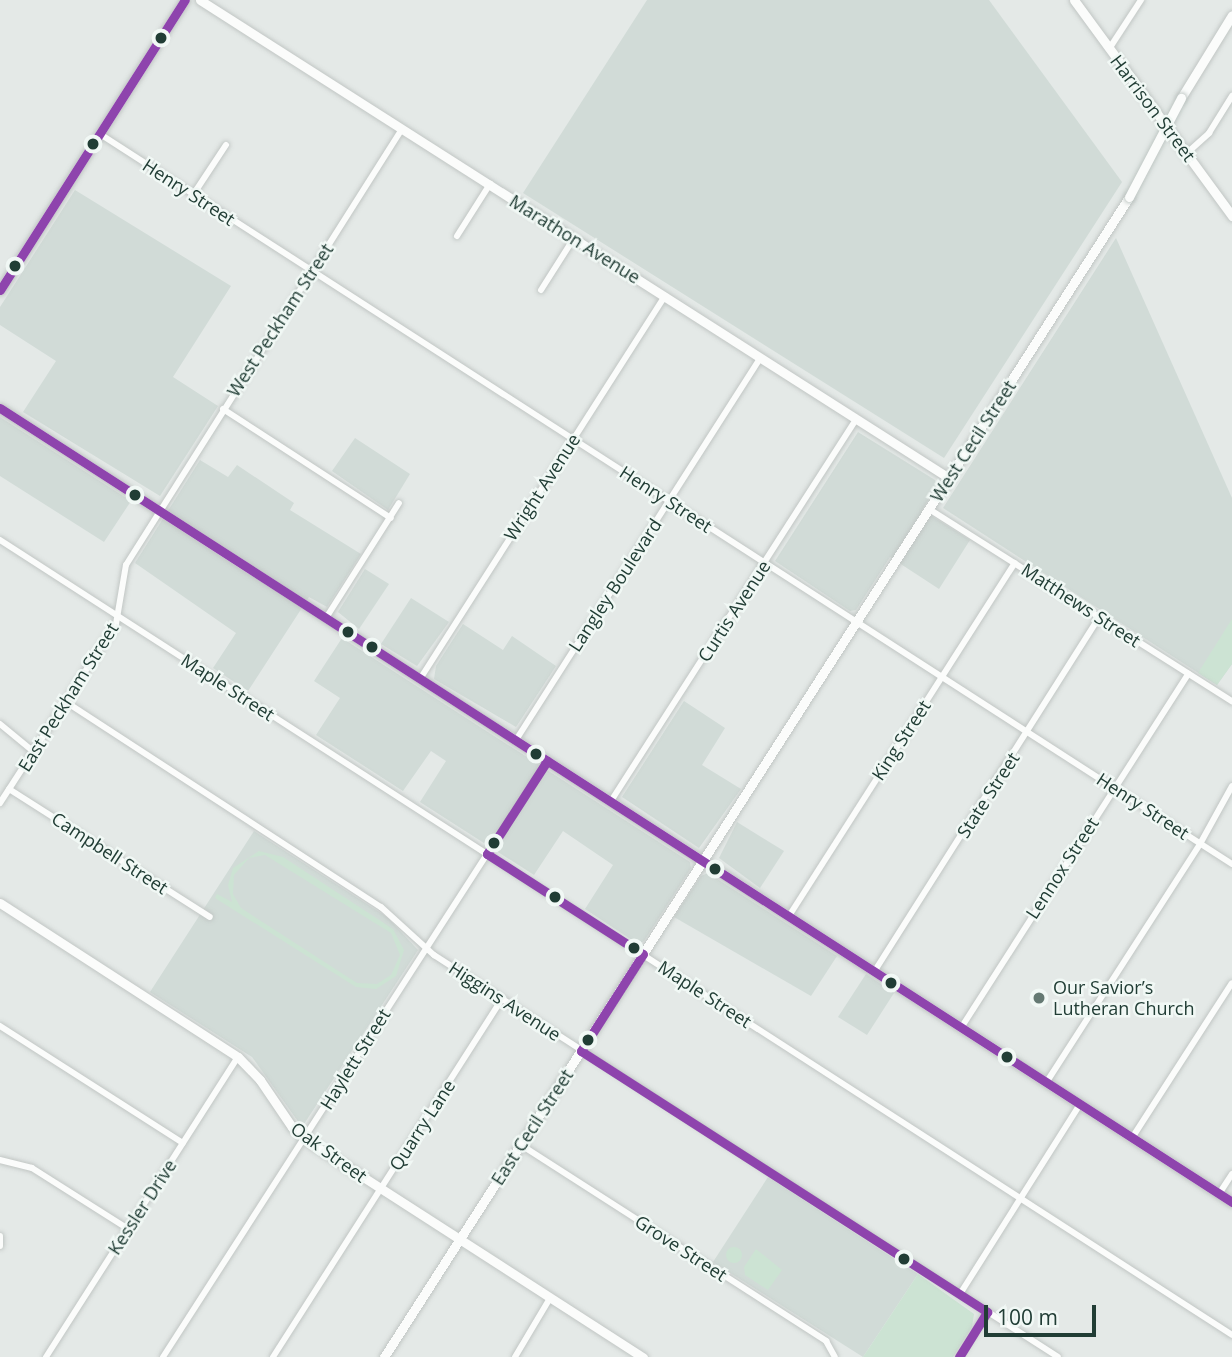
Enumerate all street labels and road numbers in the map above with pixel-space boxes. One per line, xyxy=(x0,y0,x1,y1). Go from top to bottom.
street label: Harrison Street xyxy=(1106,50,1200,166)
street label: Henry Street xyxy=(139,154,239,230)
street label: Marathon Avenue xyxy=(506,190,644,288)
street label: West Peckham Street xyxy=(222,239,338,401)
street label: West Cecil Street xyxy=(926,376,1020,506)
street label: Wright Avenue xyxy=(499,430,585,544)
street label: Henry Street xyxy=(616,461,716,537)
street label: Langley Boulevard xyxy=(564,515,666,655)
street label: Curtis Avenue xyxy=(693,556,775,666)
street label: Matthews Street xyxy=(1017,558,1145,652)
street label: East Peckham Street xyxy=(13,619,123,775)
street label: Maple Street xyxy=(177,649,279,725)
street label: King Street xyxy=(867,696,935,784)
street label: State Street xyxy=(952,748,1024,842)
street label: Henry Street xyxy=(1093,768,1193,844)
street label: Campbell Street xyxy=(48,807,172,899)
street label: Lennox Street xyxy=(1021,813,1103,923)
street label: Maple Street xyxy=(654,956,756,1032)
street label: Higgins Avenue xyxy=(445,957,565,1045)
street label: Haylett Street xyxy=(315,1005,395,1113)
street label: East Cecil Street xyxy=(487,1065,577,1189)
street label: Quarry Lane xyxy=(385,1076,459,1174)
street label: Oak Street xyxy=(287,1117,371,1187)
street label: Kessler Drive xyxy=(103,1155,181,1259)
street label: Grove Street xyxy=(631,1210,731,1286)

